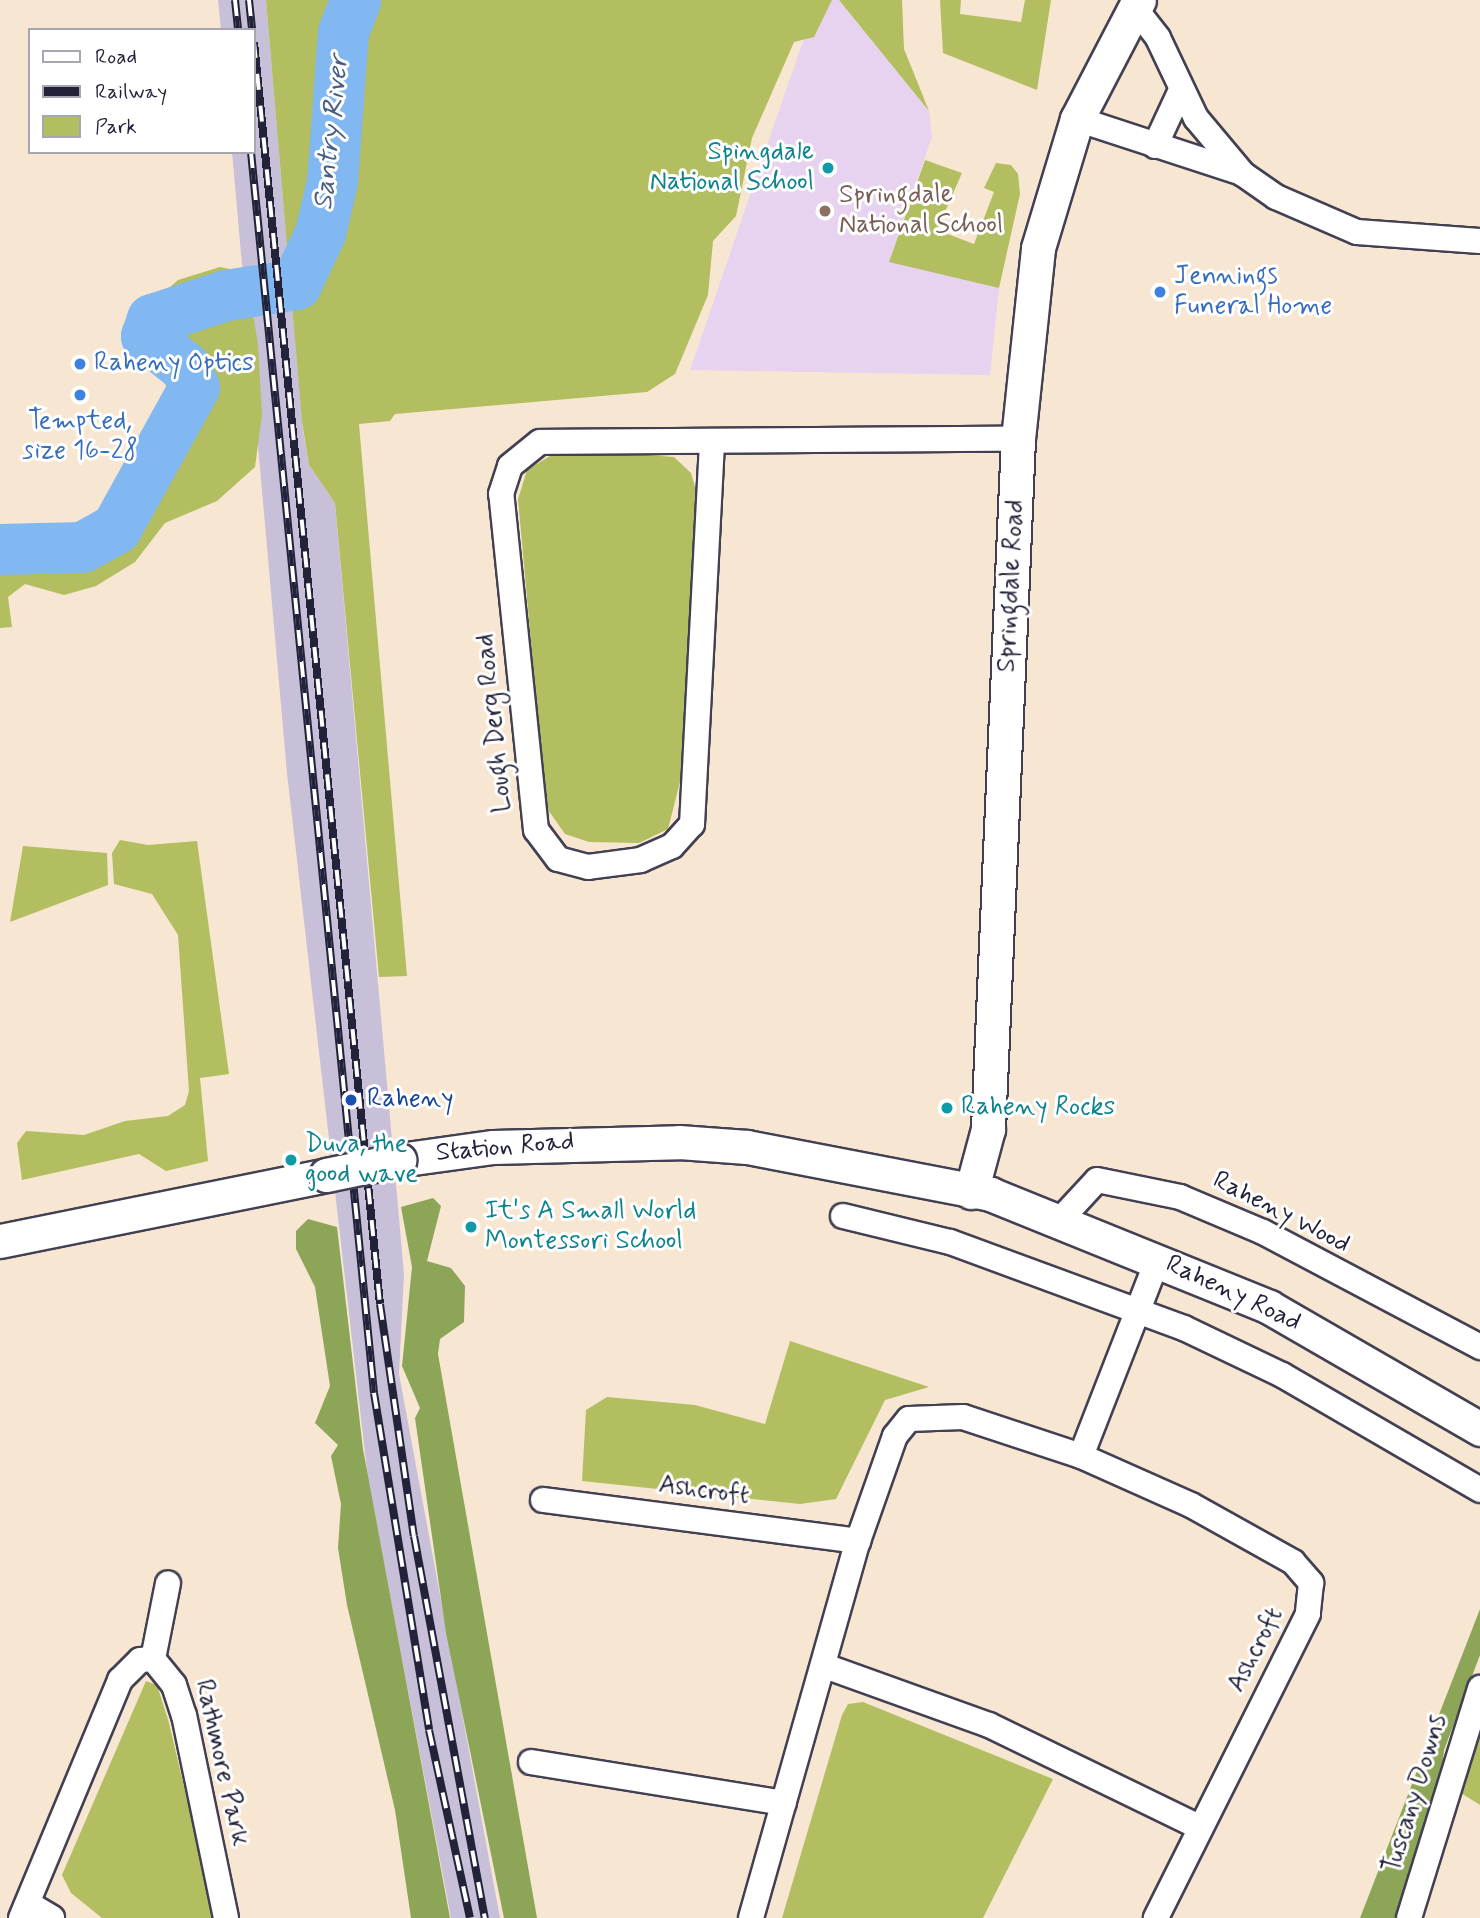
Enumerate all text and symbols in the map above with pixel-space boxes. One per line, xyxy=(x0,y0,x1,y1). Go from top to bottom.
legend xyxy=(28,28,256,154)
text: Road xyxy=(95,43,137,71)
water label: Santry River xyxy=(307,55,357,211)
text: Railway xyxy=(95,78,167,106)
text: Park xyxy=(95,113,137,141)
place label: Spingdale National School xyxy=(650,137,814,198)
marker: Spingdale National School xyxy=(820,160,836,176)
place label: Springdale National School xyxy=(839,180,1003,242)
marker: Springdale National School xyxy=(817,203,833,219)
place label: Jennings Funeral Home xyxy=(1174,261,1331,322)
marker: Jennings Funeral Home xyxy=(1152,284,1168,300)
place label: Raheny Optics xyxy=(94,348,253,380)
marker: Raheny Optics xyxy=(72,356,88,372)
marker: Tempted, size 16-28 xyxy=(72,387,88,403)
place label: Tempted, size 16-28 xyxy=(22,406,138,467)
street label: Springdale Road xyxy=(992,499,1032,673)
street label: Lough Derg Road xyxy=(470,632,520,814)
place label: Raheny xyxy=(367,1084,454,1116)
marker: Raheny xyxy=(341,1090,361,1110)
place label: Raheny Rocks xyxy=(961,1092,1117,1124)
marker: Raheny Rocks xyxy=(939,1100,955,1116)
street label: Station Road xyxy=(436,1127,574,1169)
place label: Duva, the good wave xyxy=(305,1129,413,1190)
marker: Duva, the good wave xyxy=(283,1152,299,1168)
street label: Raheny Wood xyxy=(1207,1165,1355,1261)
place label: It's A Small World Montessori School xyxy=(485,1196,695,1258)
marker: It's A Small World Montessori School xyxy=(463,1219,479,1235)
street label: Raheny Road xyxy=(1160,1249,1306,1339)
street label: Ashcroft xyxy=(657,1470,751,1512)
street label: Ashcroft xyxy=(1221,1602,1291,1698)
street label: Rathmore Park xyxy=(187,1680,255,1846)
street label: Tuscany Downs xyxy=(1376,1709,1456,1879)

